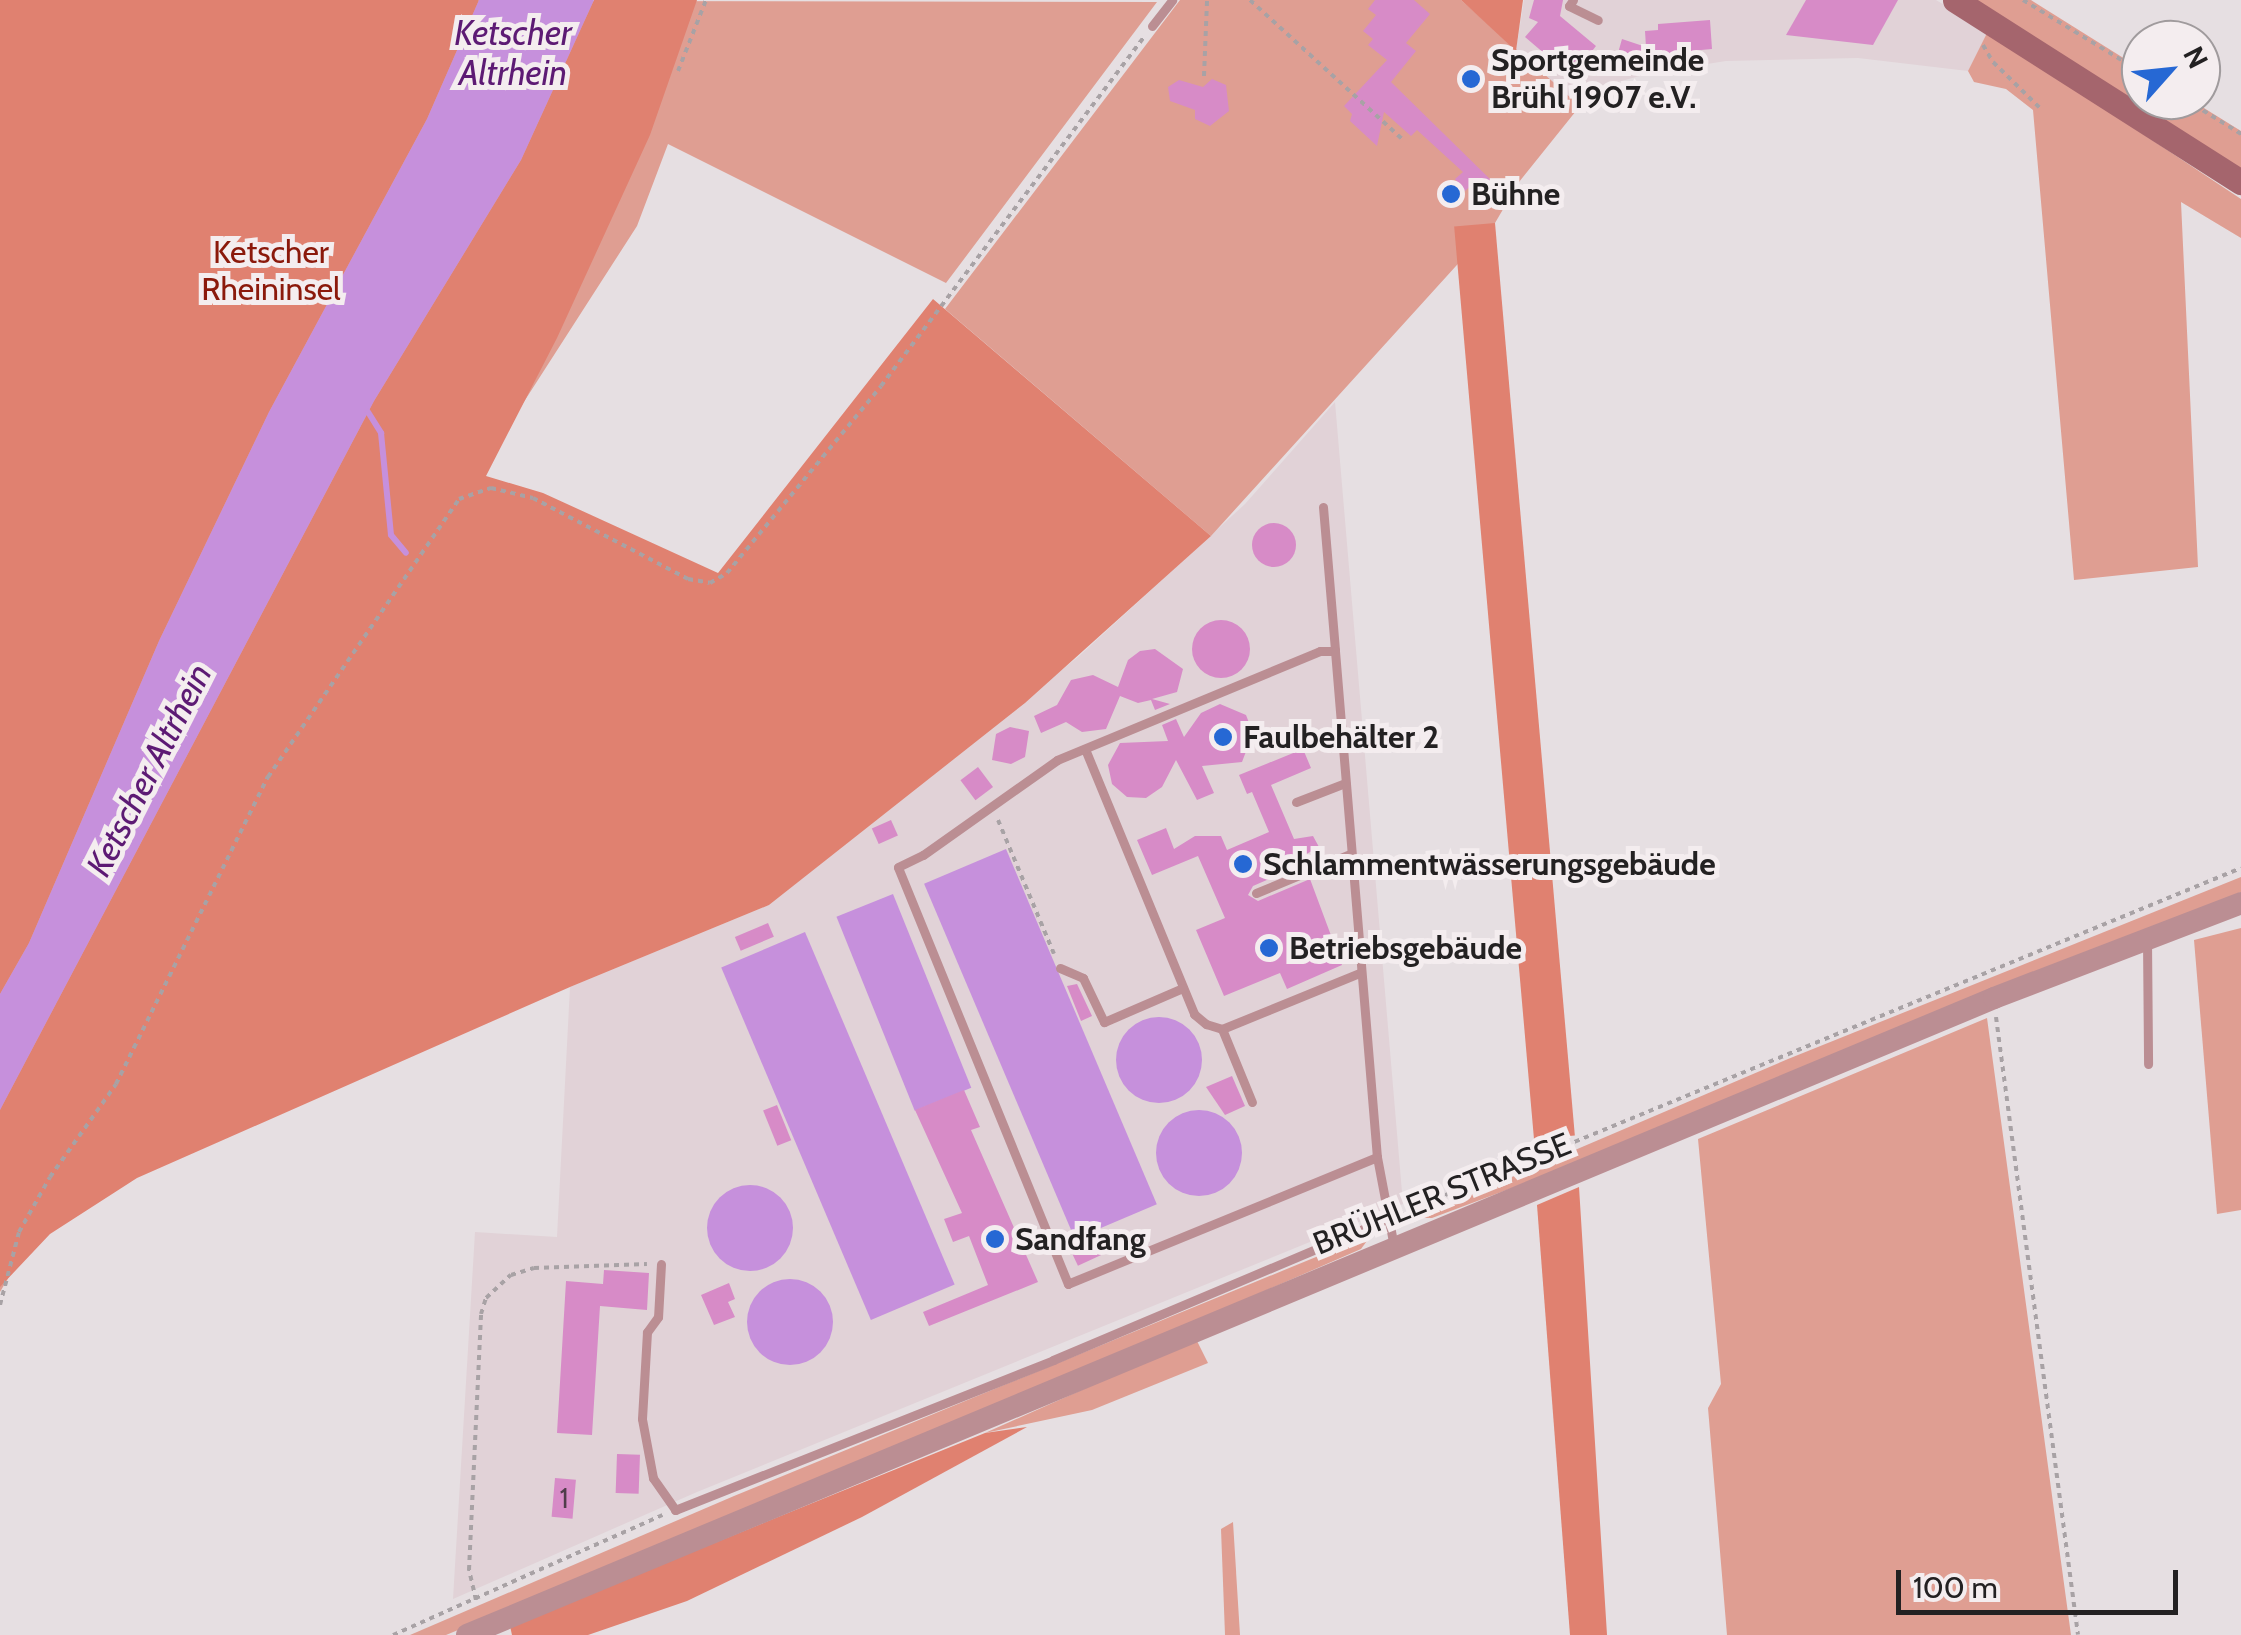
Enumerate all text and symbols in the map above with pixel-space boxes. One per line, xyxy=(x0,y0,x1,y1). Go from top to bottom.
water label: Ketscher Altrhein xyxy=(454,12,572,94)
north arrow xyxy=(2121,20,2221,120)
text: N xyxy=(2176,41,2216,74)
place label: Sportgemeinde Brühl 1907 e.V. xyxy=(1491,42,1704,117)
marker: Sportgemeinde Brühl 1907 e.V. xyxy=(1460,68,1482,90)
place label: Bühne xyxy=(1471,175,1560,213)
marker: Bühne xyxy=(1440,183,1462,205)
park label: Ketscher Rheininsel xyxy=(201,234,341,309)
water label: Ketscher Altrhein xyxy=(77,657,221,883)
place label: Faulbehälter 2 xyxy=(1243,718,1439,756)
marker: Faulbehälter 2 xyxy=(1212,726,1234,748)
place label: Schlammentwässerungsgebäude xyxy=(1263,845,1716,883)
marker: Schlammentwässerungsgebäude xyxy=(1232,853,1254,875)
place label: Betriebsgebäude xyxy=(1289,929,1522,967)
marker: Betriebsgebäude xyxy=(1258,937,1280,959)
street label: BRÜHLER STRASSE xyxy=(1308,1125,1576,1263)
place label: Sandfang xyxy=(1015,1220,1146,1258)
marker: Sandfang xyxy=(984,1228,1006,1250)
house number: 1 xyxy=(559,1481,569,1515)
scale bar xyxy=(1901,1550,2184,1612)
text: 100 m xyxy=(1913,1569,1998,1606)

